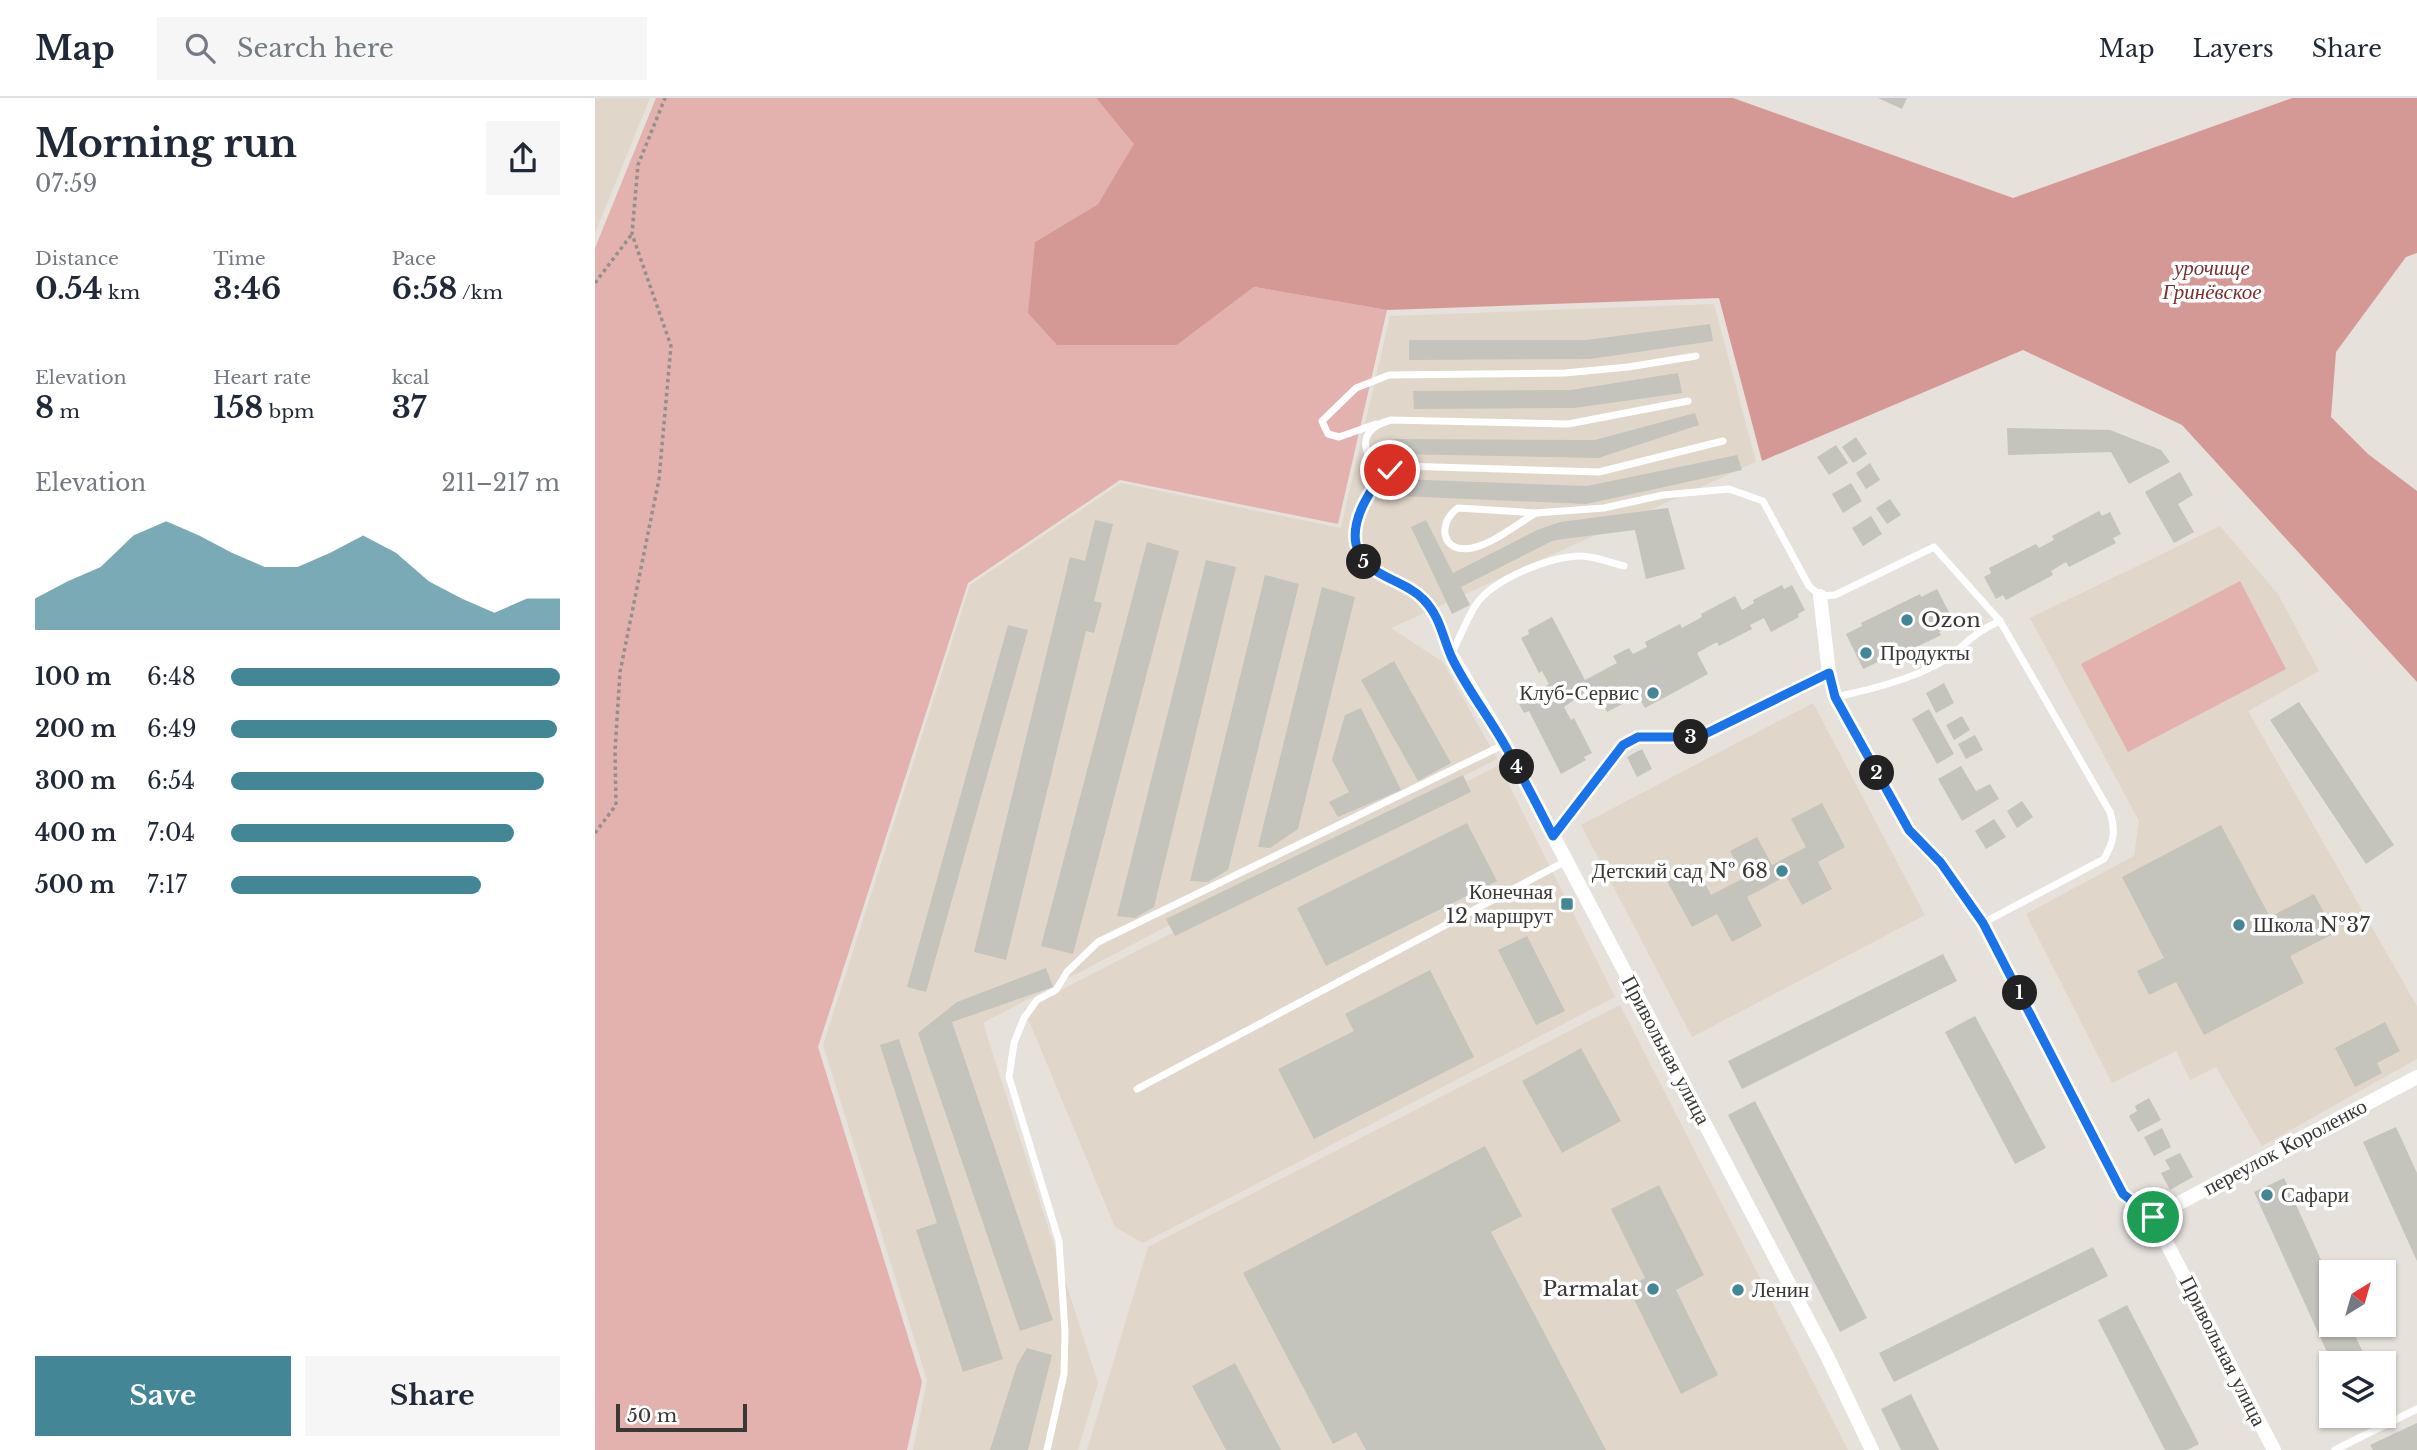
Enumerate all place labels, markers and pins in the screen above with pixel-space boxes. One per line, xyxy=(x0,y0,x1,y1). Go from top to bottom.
pin xyxy=(1360,440,1420,500)
pin: 5 xyxy=(1347,545,1381,580)
place label: Ozon xyxy=(1921,607,1981,633)
marker: Ozon xyxy=(1899,612,1915,628)
place label: Продукты xyxy=(1880,640,1970,666)
marker: Продукты xyxy=(1858,645,1874,661)
place label: Клуб-Сервис xyxy=(1519,680,1639,706)
marker: Клуб-Сервис xyxy=(1645,685,1661,701)
pin: 3 xyxy=(1673,720,1709,754)
pin: 4 xyxy=(1499,750,1535,784)
pin: 2 xyxy=(1859,756,1895,790)
place label: Детский сад № 68 xyxy=(1592,858,1768,884)
marker: Детский сад № 68 xyxy=(1774,863,1790,879)
place label: Конечная 12 маршрут xyxy=(1446,879,1553,929)
marker: Конечная 12 маршрут xyxy=(1559,896,1575,912)
place label: Школа №37 xyxy=(2253,912,2370,938)
marker: Школа №37 xyxy=(2231,917,2247,933)
pin: 1 xyxy=(2003,976,2037,1010)
place label: Сафари xyxy=(2281,1182,2349,1208)
pin xyxy=(2123,1187,2183,1247)
marker: Сафари xyxy=(2259,1187,2275,1203)
place label: Parmalat xyxy=(1543,1276,1639,1302)
place label: Ленин xyxy=(1752,1277,1809,1303)
marker: Parmalat xyxy=(1645,1281,1661,1297)
marker: Ленин xyxy=(1730,1282,1746,1298)

